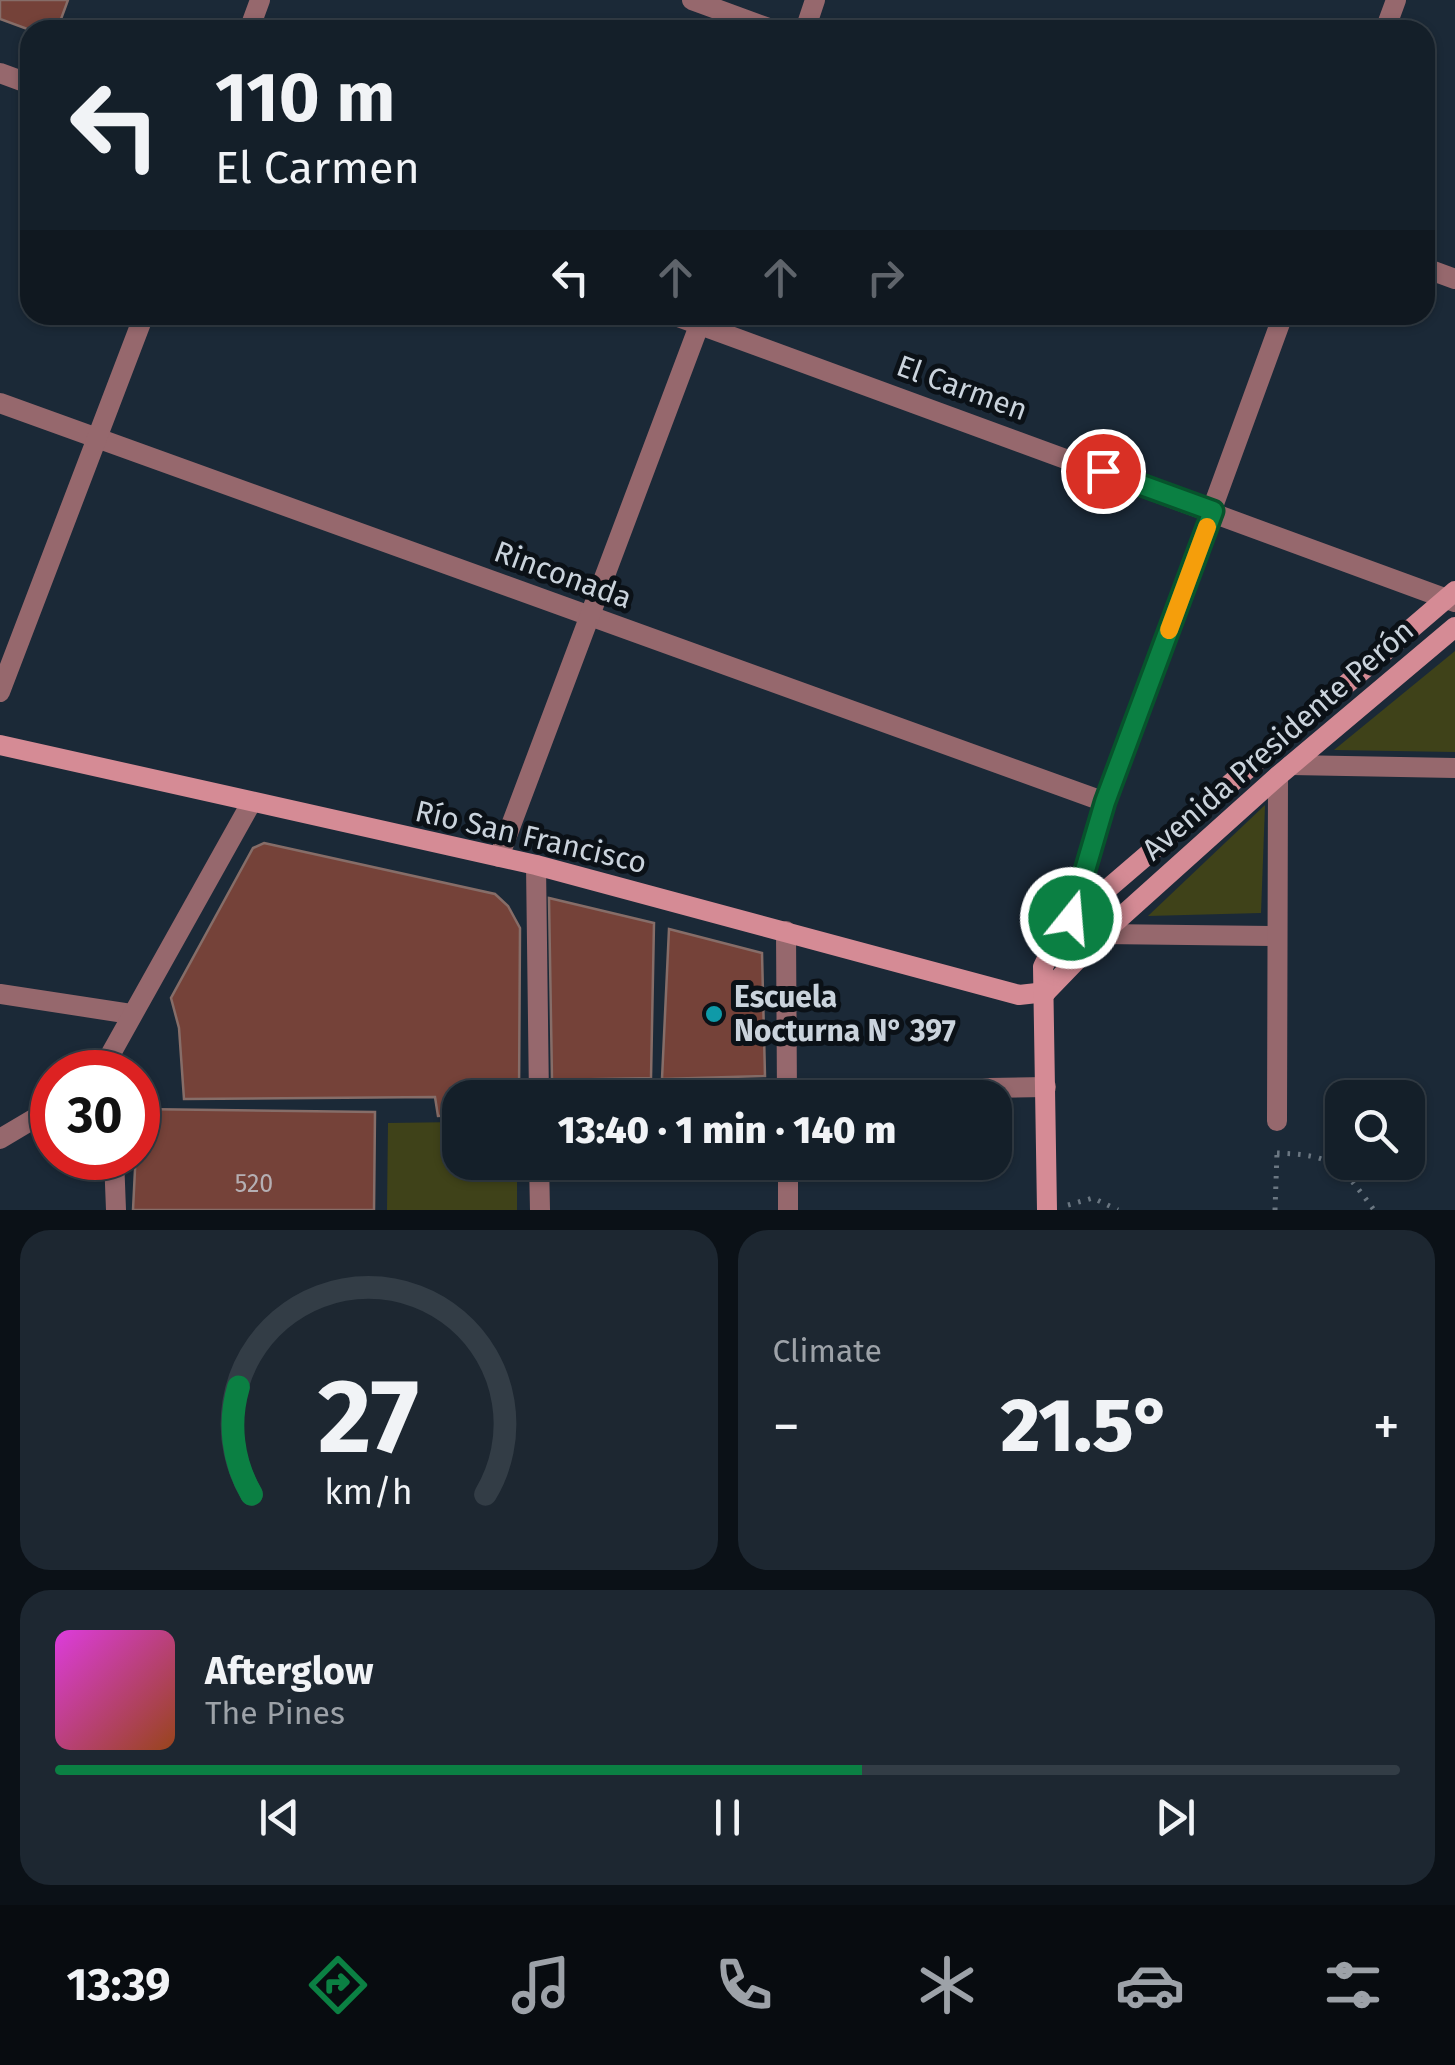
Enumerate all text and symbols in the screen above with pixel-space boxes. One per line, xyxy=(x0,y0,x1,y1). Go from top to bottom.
text: 110 m xyxy=(215,56,395,140)
icon: left xyxy=(50,60,180,190)
text: El Carmen xyxy=(215,141,420,195)
icon: left xyxy=(543,250,598,305)
icon: ahead xyxy=(648,250,703,305)
icon: ahead xyxy=(753,250,808,305)
icon: right xyxy=(858,250,913,305)
street label: El Carmen xyxy=(892,348,1032,428)
pin xyxy=(1061,429,1146,514)
icon: arrive xyxy=(1076,444,1131,499)
street label: Rinconada xyxy=(489,534,637,616)
street label: Avenida Presidente Perón xyxy=(1135,612,1421,868)
street label: Río San Francisco xyxy=(412,793,650,881)
position arrow xyxy=(1019,866,1123,970)
place label: Escuela Nocturna N° 397 xyxy=(734,979,956,1049)
marker: Escuela Nocturna N° 397 xyxy=(703,1003,725,1025)
speed limit sign: 30 xyxy=(30,1050,160,1180)
map controls xyxy=(1325,1080,1425,1180)
button: search xyxy=(1325,1080,1425,1180)
text: 13:40 · 1 min · 140 m xyxy=(558,1107,896,1153)
house number: 520 xyxy=(235,1169,273,1199)
text: Climate xyxy=(773,1332,882,1370)
text: 27 xyxy=(318,1355,419,1480)
text: 21.5° xyxy=(1001,1381,1172,1471)
text: − xyxy=(773,1394,800,1460)
text: + xyxy=(1373,1394,1400,1460)
text: km/h xyxy=(325,1471,413,1513)
text: Afterglow xyxy=(205,1648,373,1694)
text: The Pines xyxy=(205,1694,345,1732)
icon: previous xyxy=(252,1790,307,1845)
icon: pause xyxy=(700,1790,755,1845)
icon: next xyxy=(1148,1790,1203,1845)
icon: directions xyxy=(303,1950,373,2020)
icon: music xyxy=(506,1950,576,2020)
icon: phone xyxy=(709,1950,779,2020)
icon: climate xyxy=(912,1950,982,2020)
icon: car xyxy=(1115,1950,1185,2020)
icon: filters xyxy=(1318,1950,1388,2020)
text: 13:39 xyxy=(67,1958,170,2012)

